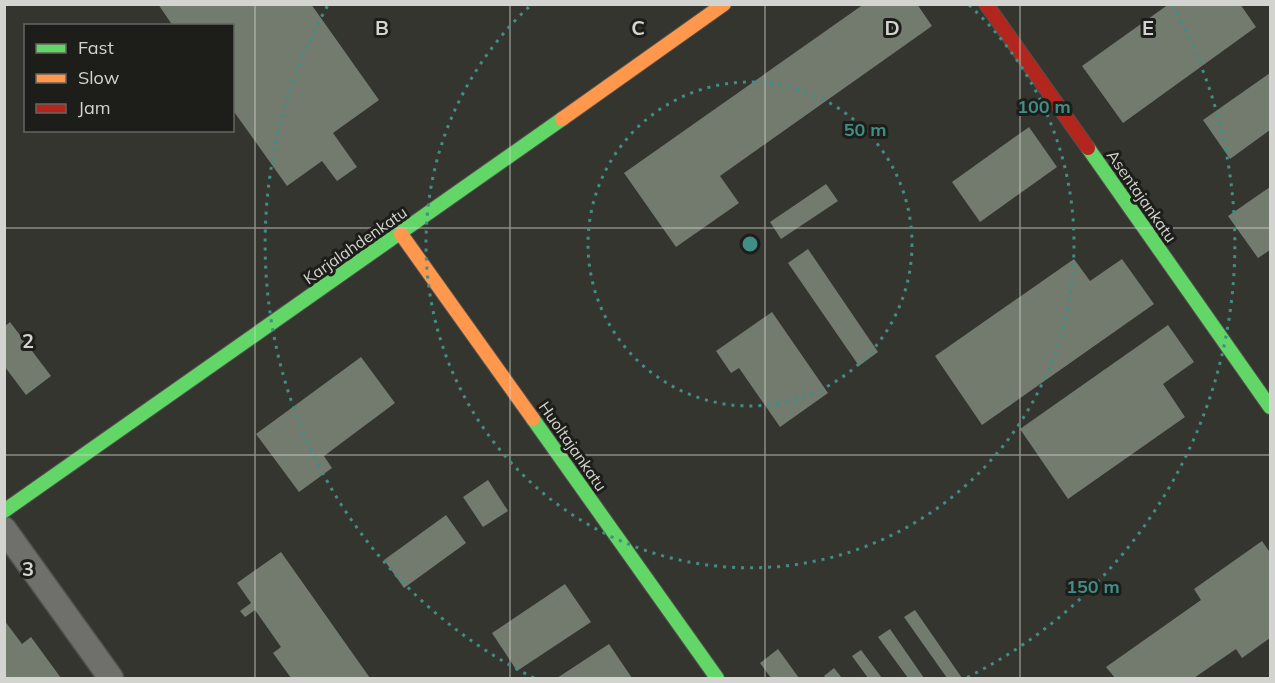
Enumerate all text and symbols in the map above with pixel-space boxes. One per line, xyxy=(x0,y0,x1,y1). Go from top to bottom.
text: B xyxy=(375,15,389,40)
text: C xyxy=(631,15,645,40)
text: D xyxy=(884,15,900,40)
text: E xyxy=(1142,15,1154,40)
legend xyxy=(24,24,234,132)
text: Fast xyxy=(78,36,114,59)
text: Slow xyxy=(78,66,120,89)
text: 100 m xyxy=(1017,95,1071,118)
text: Jam xyxy=(78,96,111,119)
text: 50 m xyxy=(844,118,886,141)
street label: Asentajankatu xyxy=(1103,146,1181,246)
street label: Karjalahdenkatu xyxy=(299,202,411,288)
centre of rings xyxy=(740,234,760,254)
text: 2 xyxy=(22,328,34,353)
street label: Huoltajankatu xyxy=(535,397,611,495)
text: 3 xyxy=(22,556,34,581)
text: 150 m xyxy=(1066,575,1120,598)

